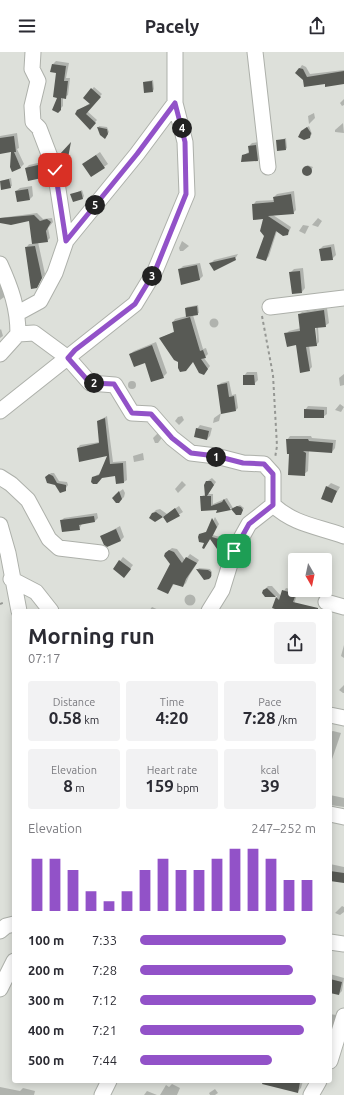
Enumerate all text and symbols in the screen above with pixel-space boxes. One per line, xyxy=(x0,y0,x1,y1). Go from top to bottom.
icon: menu xyxy=(16,15,38,37)
icon: share xyxy=(306,15,328,37)
text: Pacely xyxy=(145,16,199,36)
pin: 4 xyxy=(172,118,192,138)
text: 4 xyxy=(179,122,185,134)
pin xyxy=(38,153,72,187)
icon: check xyxy=(44,159,66,181)
pin: 5 xyxy=(85,195,105,215)
text: 5 xyxy=(92,199,98,211)
pin: 3 xyxy=(142,266,162,286)
text: 3 xyxy=(149,270,155,282)
pin: 2 xyxy=(84,373,104,393)
text: 2 xyxy=(91,377,97,389)
pin: 1 xyxy=(206,447,226,467)
text: 1 xyxy=(213,451,219,463)
pin xyxy=(217,534,251,568)
icon: arrive xyxy=(223,540,245,562)
north arrow xyxy=(288,553,332,597)
map controls xyxy=(288,553,332,597)
button: share xyxy=(274,622,316,664)
text: Morning run xyxy=(28,623,155,648)
text: 07:17 xyxy=(28,651,61,665)
text: Distance xyxy=(53,696,95,708)
text: Time xyxy=(160,696,184,708)
text: Pace xyxy=(258,696,282,708)
text: 0.58 xyxy=(49,708,82,727)
text: 4:20 xyxy=(156,708,188,727)
text: 7:28 xyxy=(243,708,276,727)
text: km xyxy=(82,714,99,726)
text: /km xyxy=(276,714,297,726)
text: Elevation xyxy=(51,764,97,776)
text: Heart rate xyxy=(147,764,197,776)
text: kcal xyxy=(261,764,280,776)
text: 8 xyxy=(63,776,73,795)
text: 159 xyxy=(145,776,174,795)
text: 39 xyxy=(260,776,280,795)
text: m xyxy=(73,782,85,794)
text: bpm xyxy=(174,782,199,794)
text: Elevation xyxy=(28,821,82,835)
text: 247–252 m xyxy=(251,821,316,835)
text: 100 m xyxy=(28,933,64,947)
text: 7:33 xyxy=(92,933,117,947)
text: 200 m xyxy=(28,963,64,977)
text: 7:28 xyxy=(92,963,117,977)
text: 300 m xyxy=(28,993,64,1007)
text: 7:12 xyxy=(92,993,117,1007)
text: 400 m xyxy=(28,1023,64,1037)
text: 7:21 xyxy=(92,1023,117,1037)
text: 500 m xyxy=(28,1053,64,1067)
text: 7:44 xyxy=(92,1053,117,1067)

